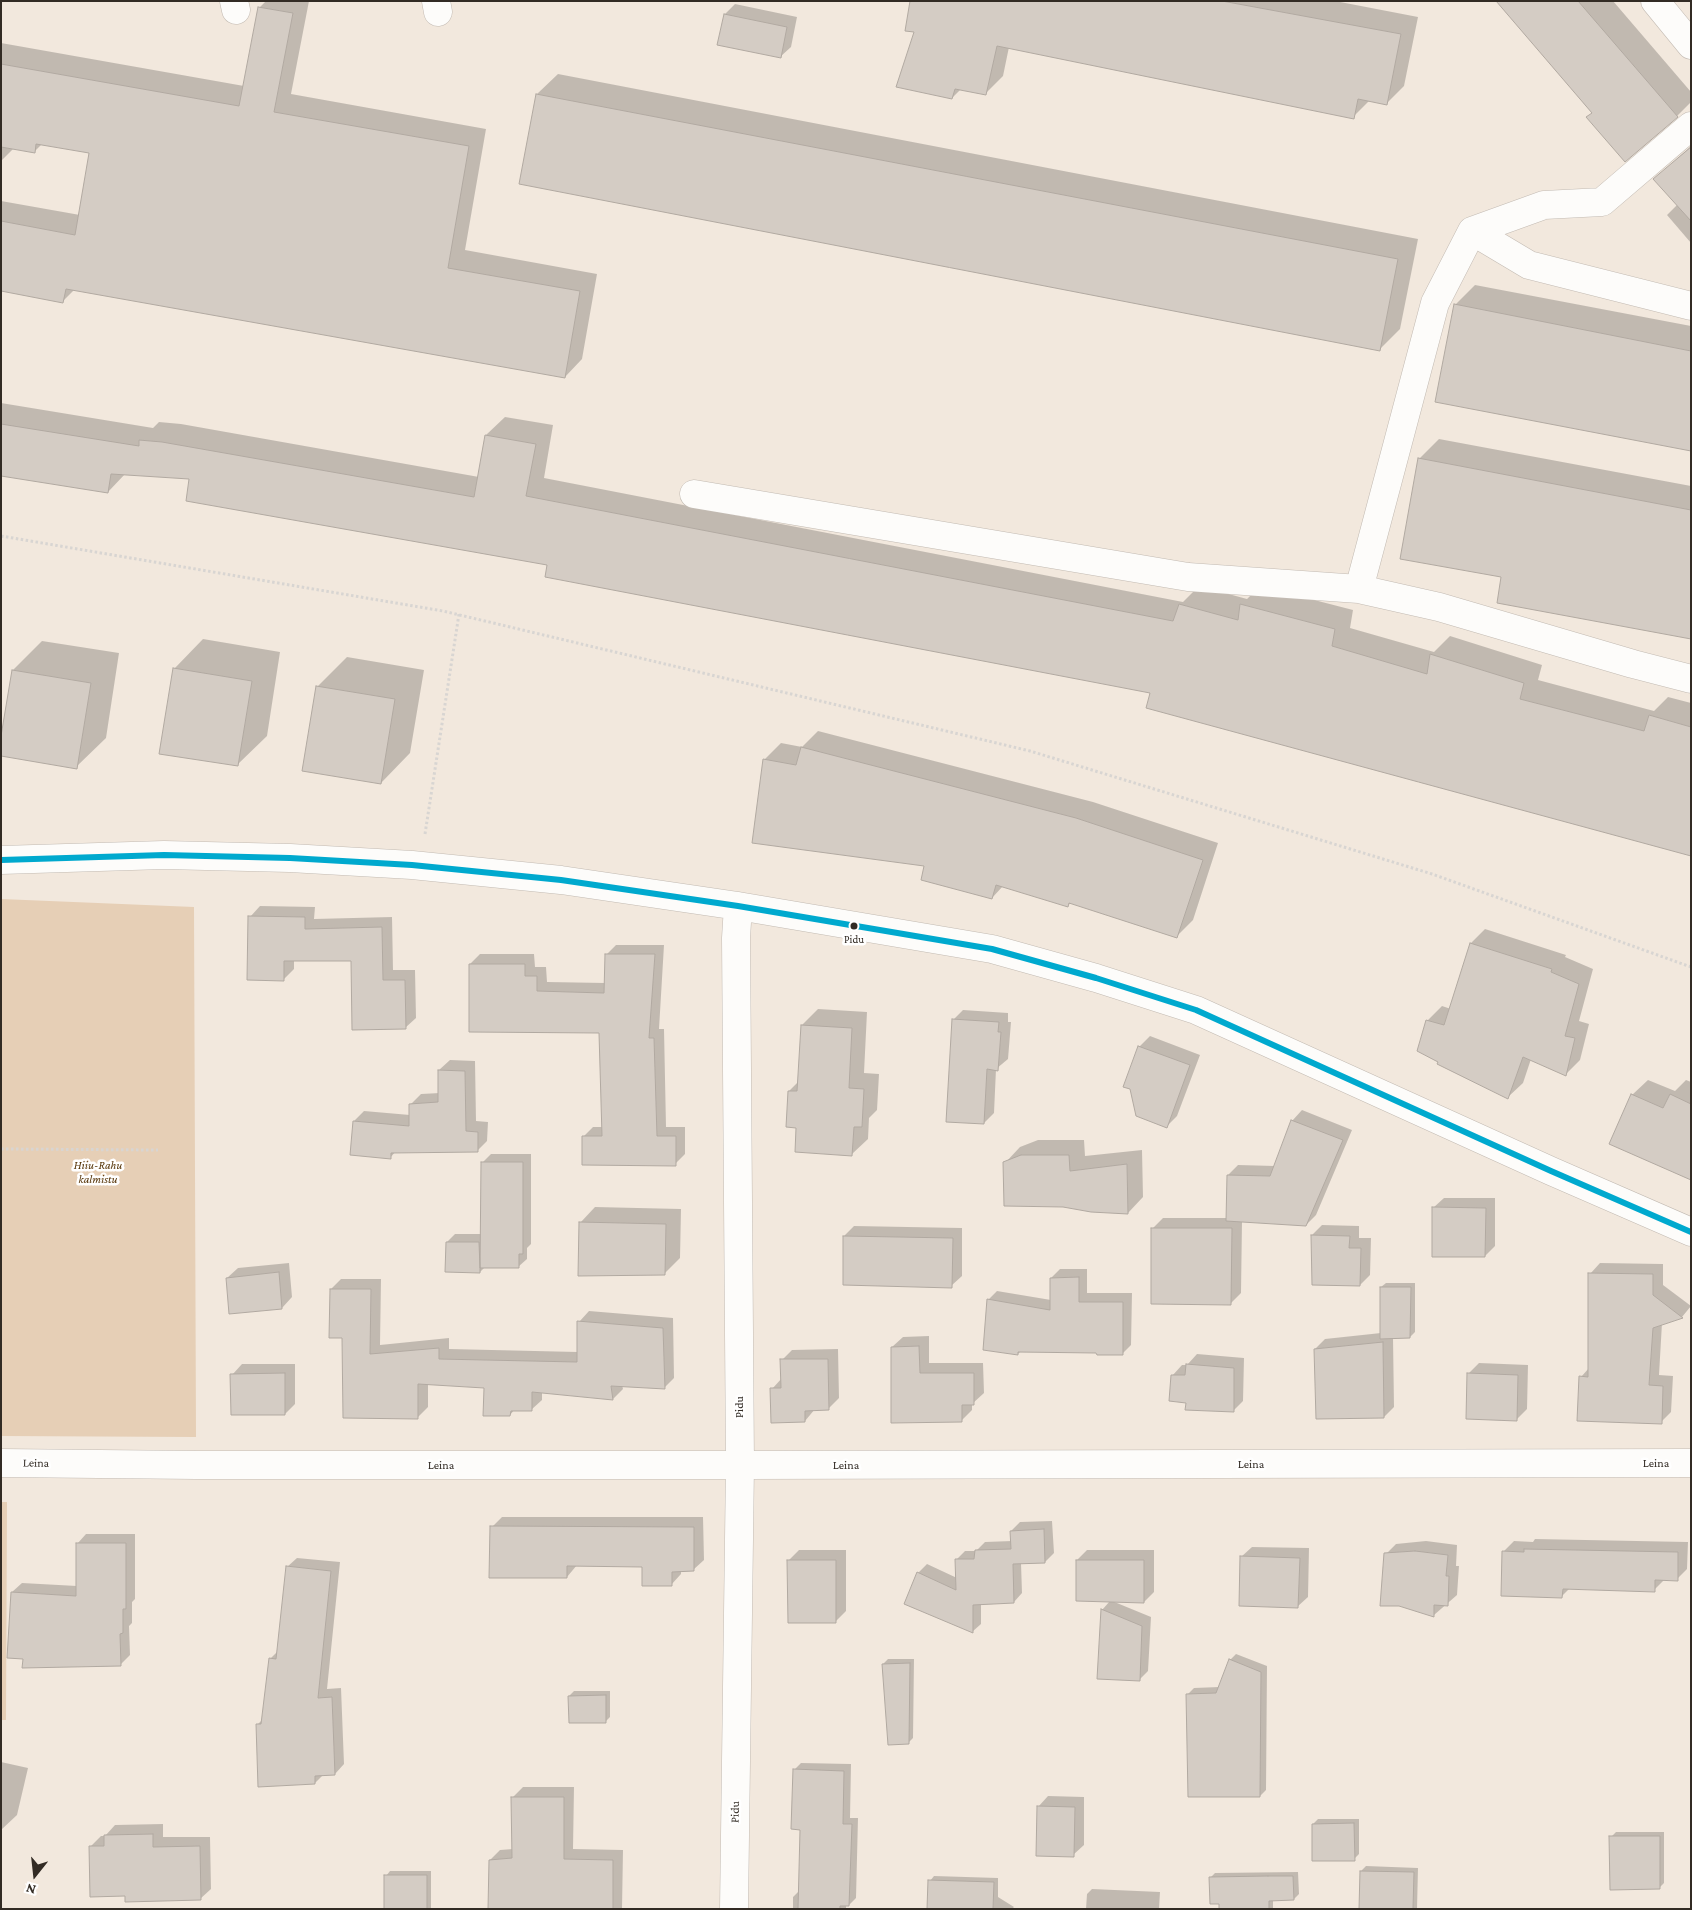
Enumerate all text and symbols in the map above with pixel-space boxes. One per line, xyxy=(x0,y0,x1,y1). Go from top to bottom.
marker: Pidu xyxy=(849,921,859,931)
place label: Pidu xyxy=(844,933,864,947)
park label: Hiiu-Rahu kalmistu xyxy=(74,1158,122,1186)
street label: Pidu xyxy=(732,1396,746,1418)
street label: Leina xyxy=(23,1456,49,1470)
street label: Leina xyxy=(1643,1456,1669,1470)
street label: Leina xyxy=(1238,1457,1264,1471)
street label: Leina xyxy=(428,1458,454,1472)
street label: Leina xyxy=(833,1458,859,1472)
street label: Pidu xyxy=(728,1801,742,1823)
north arrow xyxy=(10,1850,60,1900)
text: N xyxy=(24,1880,38,1898)

